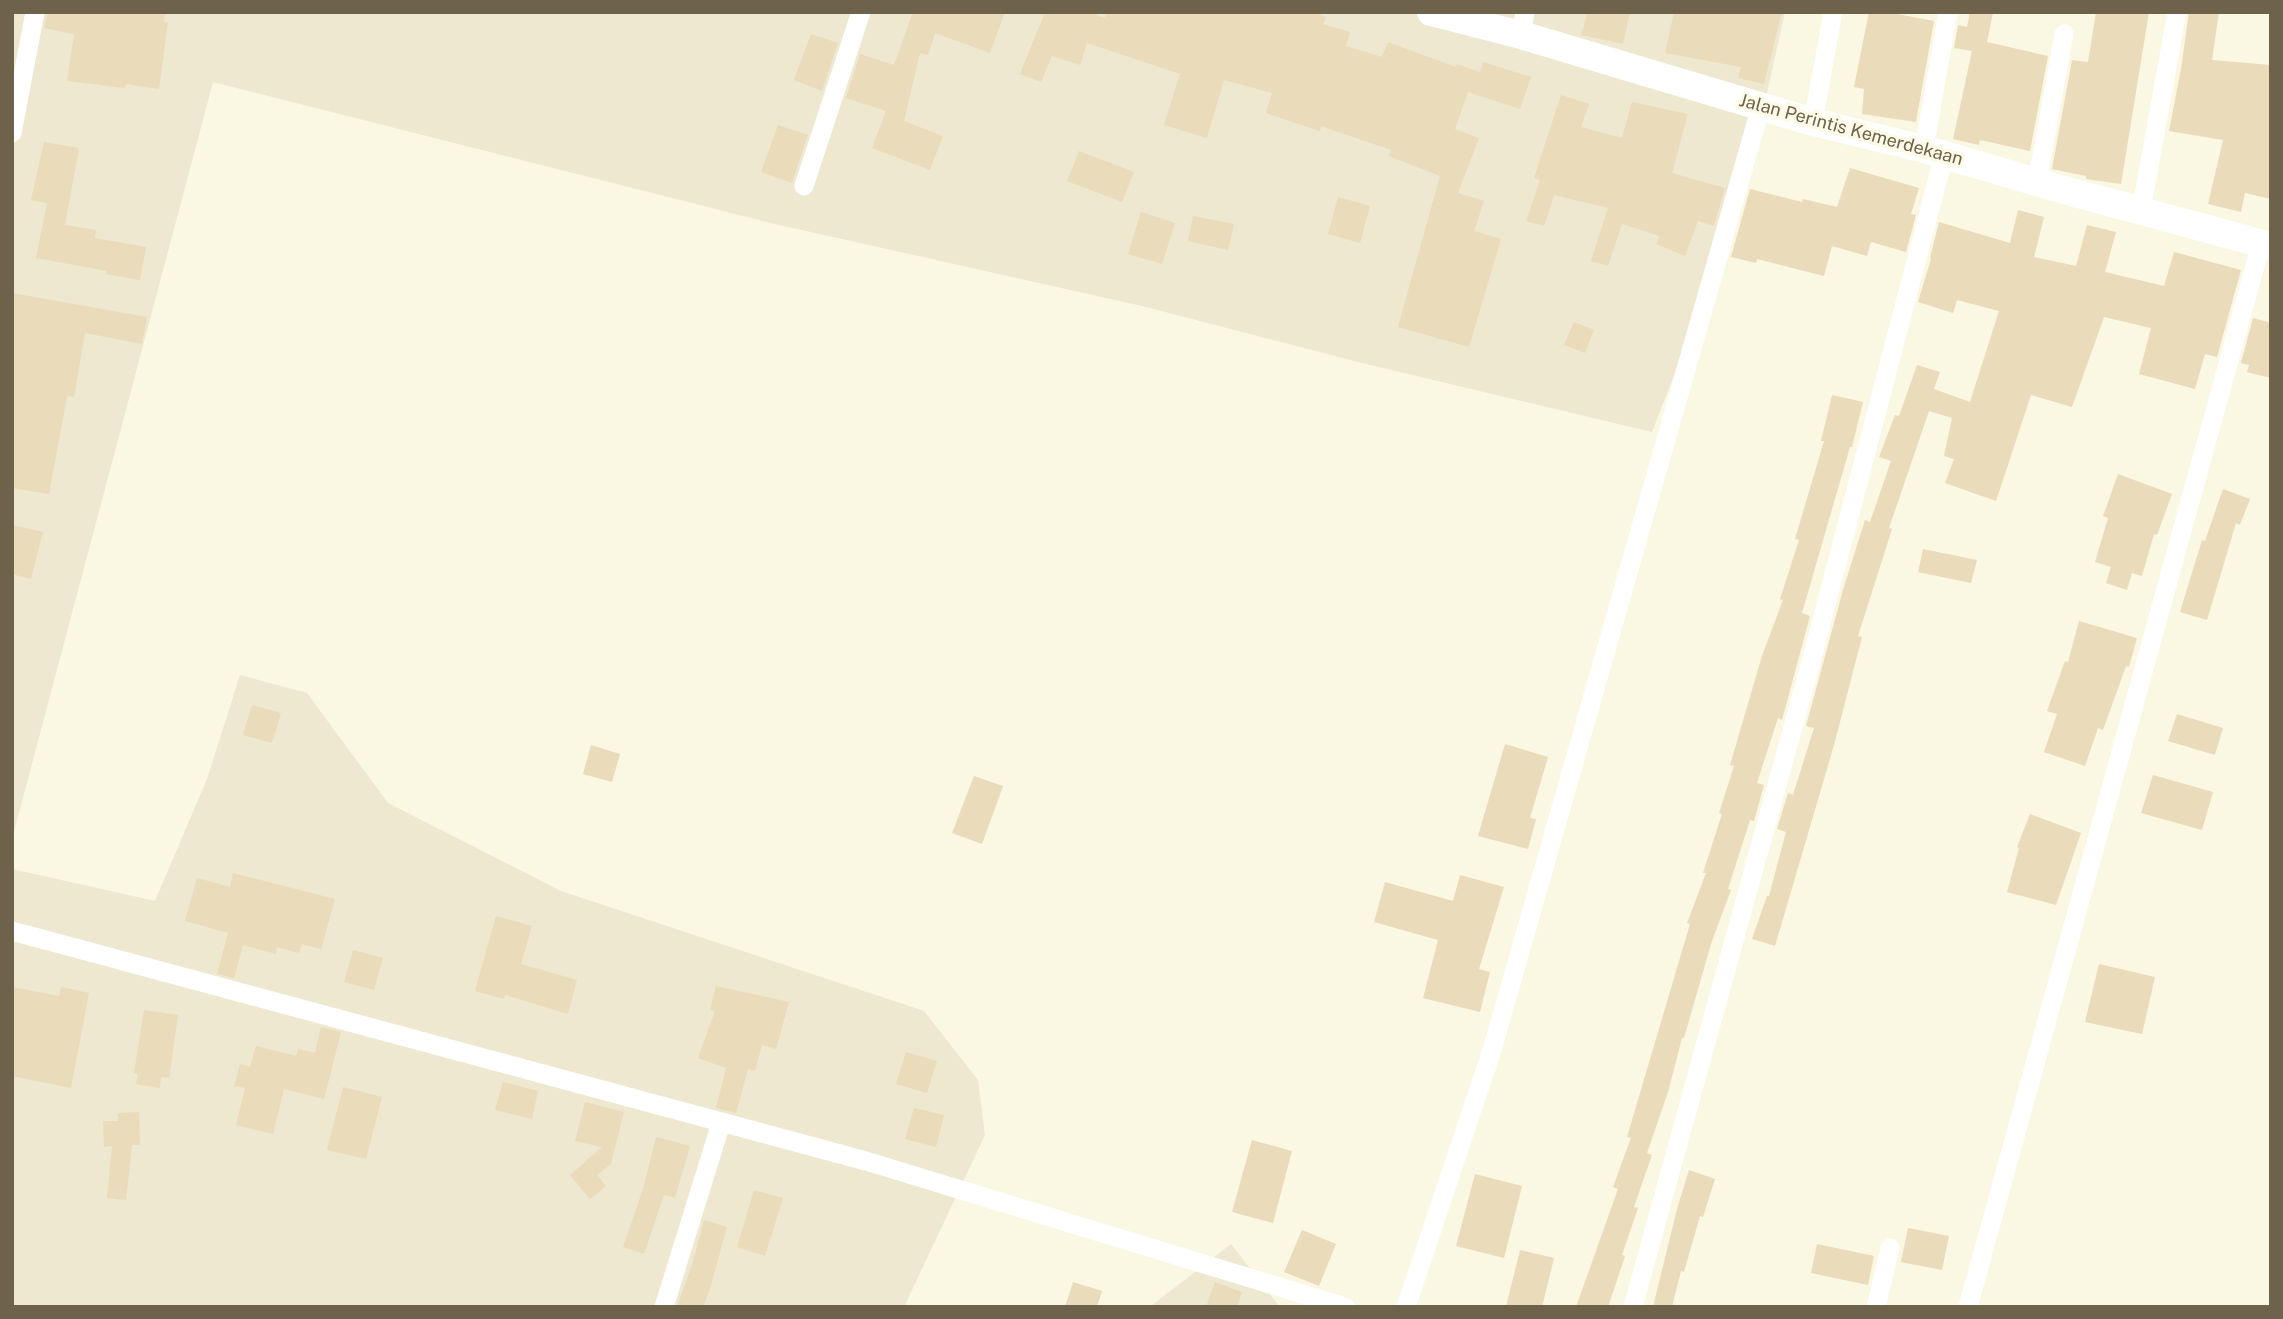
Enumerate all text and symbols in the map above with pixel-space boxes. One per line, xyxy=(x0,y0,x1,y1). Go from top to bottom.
street label: Jalan Perintis Kemerdekaan xyxy=(1737,90,1965,170)

